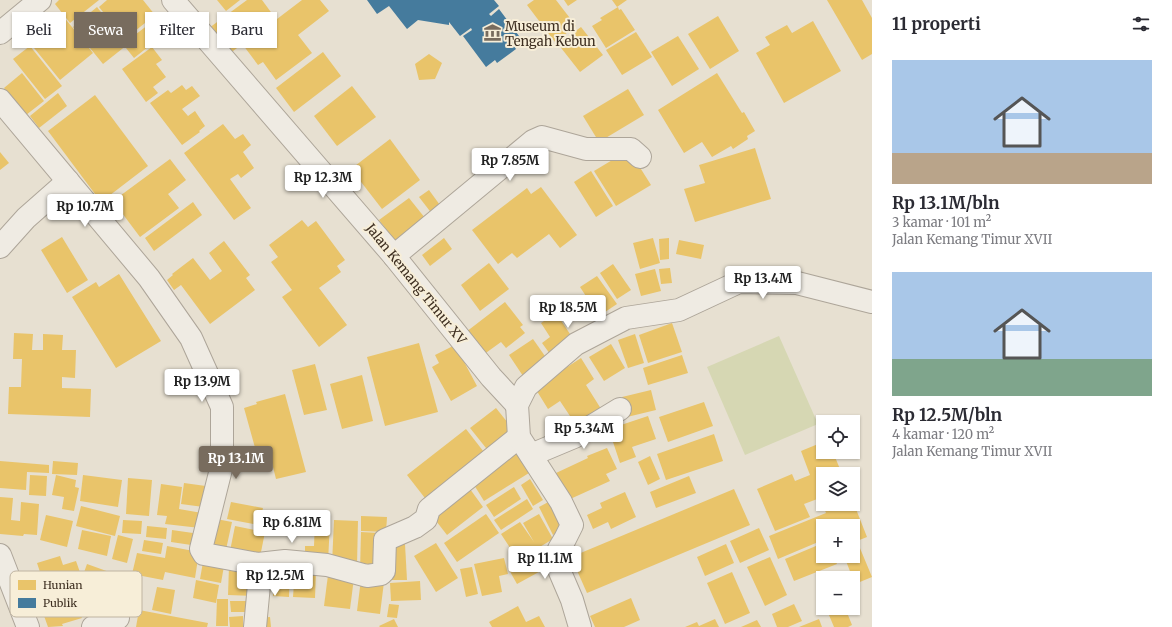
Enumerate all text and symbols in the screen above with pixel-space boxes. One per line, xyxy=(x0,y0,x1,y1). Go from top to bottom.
chip: Beli xyxy=(12,12,66,48)
chip: Sewa xyxy=(74,12,137,48)
chip: Filter xyxy=(145,12,209,48)
chip: Baru xyxy=(217,12,277,48)
text: 11 properti xyxy=(892,13,981,35)
icon: filters xyxy=(1130,13,1152,35)
place label: Museum di Tengah Kebun xyxy=(505,18,596,50)
museum icon: Museum di Tengah Kebun xyxy=(482,23,502,43)
icon: home xyxy=(986,86,1058,158)
pin: Rp 7.85M xyxy=(469,148,551,182)
text: Rp 7.85M xyxy=(481,152,539,169)
pin: Rp 12.3M xyxy=(282,165,364,199)
text: Rp 12.3M xyxy=(294,169,352,186)
text: Rp 13.1M/bln xyxy=(892,192,1000,214)
pin: Rp 10.7M xyxy=(44,194,126,228)
text: Rp 10.7M xyxy=(56,198,114,215)
text: 3 kamar · 101 m² xyxy=(892,214,991,231)
street label: Jalan Kemang Timur XV xyxy=(361,219,470,348)
text: Jalan Kemang Timur XVII xyxy=(892,231,1052,248)
pin: Rp 13.4M xyxy=(722,266,804,300)
text: Rp 13.4M xyxy=(734,270,792,287)
pin: Rp 18.5M xyxy=(527,295,609,329)
icon: home xyxy=(986,298,1058,370)
text: Rp 18.5M xyxy=(539,299,597,316)
pin: Rp 13.9M xyxy=(161,369,243,403)
text: Rp 13.9M xyxy=(173,373,231,390)
text: Rp 12.5M/bln xyxy=(892,404,1002,426)
map controls xyxy=(816,415,860,615)
button: locate xyxy=(816,415,860,459)
pin: Rp 5.34M xyxy=(543,416,625,450)
text: Rp 5.34M xyxy=(554,420,614,437)
text: 4 kamar · 120 m² xyxy=(892,426,994,443)
text: Jalan Kemang Timur XVII xyxy=(892,443,1052,460)
pin: Rp 13.1M xyxy=(195,446,277,480)
text: Rp 13.1M xyxy=(208,450,264,467)
button: layers xyxy=(816,467,860,511)
pin: Rp 6.81M xyxy=(251,510,333,544)
text: Rp 6.81M xyxy=(262,514,322,531)
button: + xyxy=(816,519,860,563)
pin: Rp 11.1M xyxy=(504,546,586,580)
text: Rp 11.1M xyxy=(517,550,573,567)
pin: Rp 12.5M xyxy=(234,563,316,597)
text: Rp 12.5M xyxy=(246,567,304,584)
legend xyxy=(10,571,142,617)
button: − xyxy=(816,571,860,615)
text: Hunian xyxy=(43,578,83,592)
text: Publik xyxy=(43,596,77,610)

